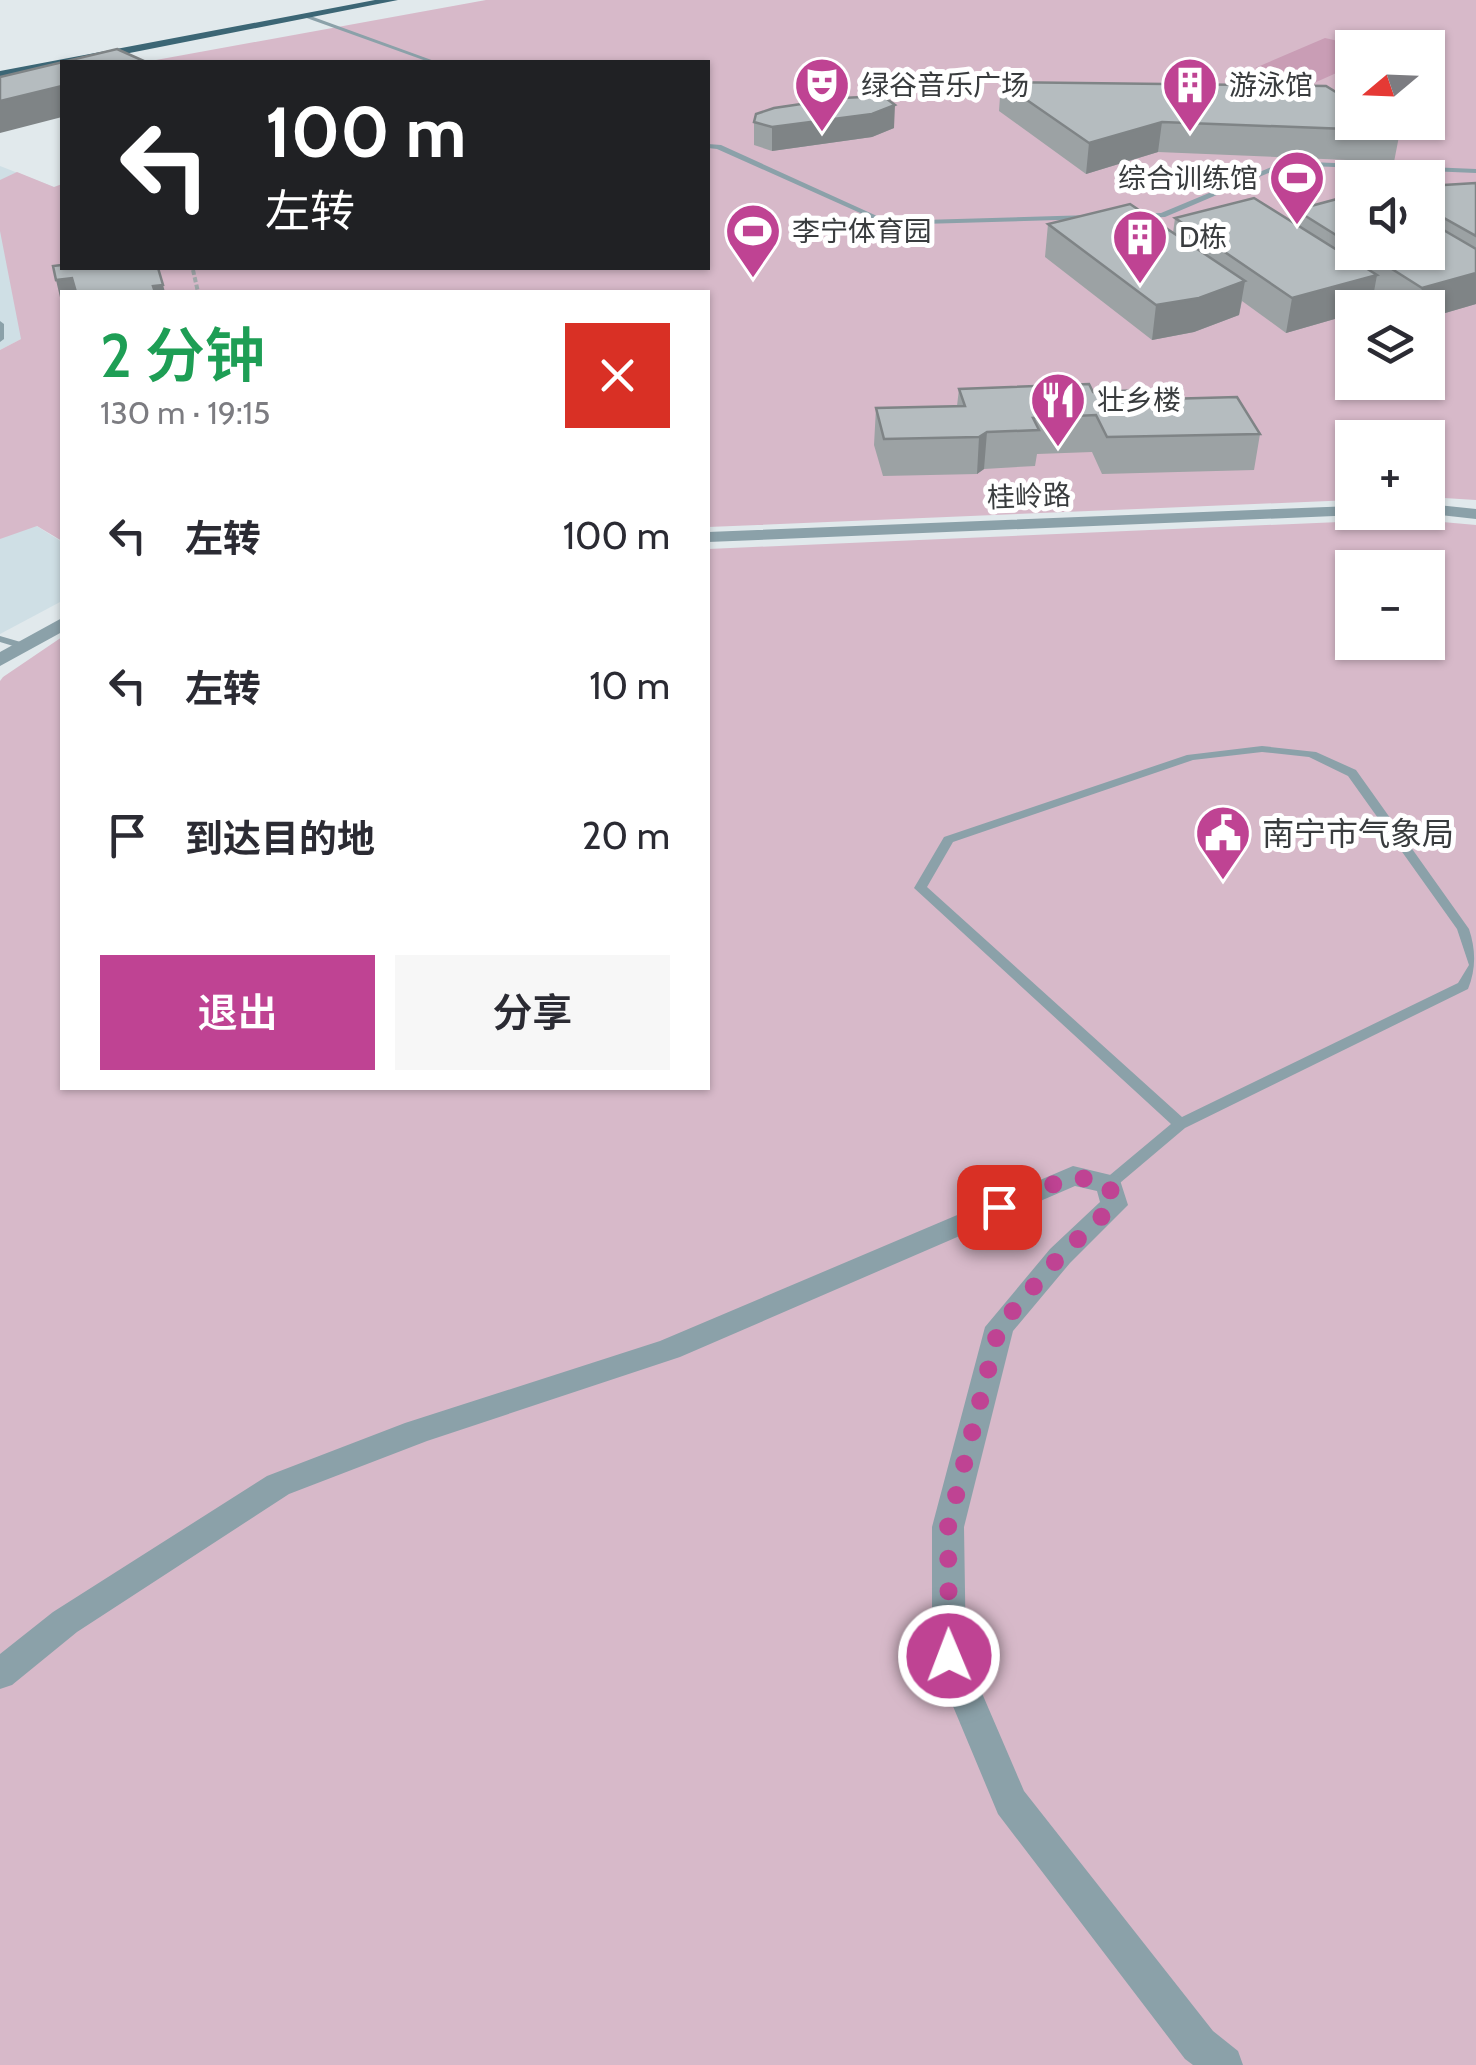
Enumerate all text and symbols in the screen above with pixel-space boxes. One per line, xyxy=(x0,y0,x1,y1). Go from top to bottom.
north arrow xyxy=(1335,30,1445,140)
map controls xyxy=(1335,30,1445,660)
theatre icon: 绿谷音乐广场 xyxy=(792,55,852,134)
building icon: 游泳馆 xyxy=(1160,55,1220,134)
place label: 绿谷音乐广场 xyxy=(861,68,1029,102)
place label: 游泳馆 xyxy=(1229,68,1313,102)
text: 100 m xyxy=(265,89,466,175)
icon: left xyxy=(100,100,230,230)
sports icon: 综合训练馆 xyxy=(1267,148,1327,227)
button: sound xyxy=(1335,160,1445,270)
place label: 综合训练馆 xyxy=(1118,161,1258,195)
text: 左转 xyxy=(265,184,355,238)
sports icon: 李宁体育园 xyxy=(723,201,783,280)
building icon: D栋 xyxy=(1110,207,1170,286)
place label: 李宁体育园 xyxy=(792,214,932,248)
place label: D栋 xyxy=(1179,220,1227,254)
button: layers xyxy=(1335,290,1445,400)
text: 2 分钟 xyxy=(100,319,265,392)
button: close xyxy=(565,323,670,428)
restaurant icon: 壮乡楼 xyxy=(1028,370,1088,449)
place label: 壮乡楼 xyxy=(1097,383,1181,417)
text: 130 m · 19:15 xyxy=(100,393,270,432)
button: + xyxy=(1335,420,1445,530)
street label: 桂岭路 xyxy=(986,478,1072,514)
icon: left xyxy=(100,508,155,563)
text: 100 m xyxy=(563,512,670,559)
text: 左转 xyxy=(185,515,261,562)
button: − xyxy=(1335,550,1445,660)
icon: left xyxy=(100,658,155,713)
text: 10 m xyxy=(589,662,670,709)
text: 左转 xyxy=(185,665,261,712)
public building icon: 南宁市气象局 xyxy=(1193,803,1253,882)
icon: arrive xyxy=(100,808,155,863)
text: 20 m xyxy=(582,812,670,859)
place label: 南宁市气象局 xyxy=(1262,814,1454,853)
text: 到达目的地 xyxy=(185,815,375,862)
button: 退出 xyxy=(100,955,375,1070)
button: 分享 xyxy=(395,955,670,1070)
pin xyxy=(957,1165,1042,1250)
icon: arrive xyxy=(972,1180,1027,1235)
position arrow xyxy=(897,1604,1001,1708)

